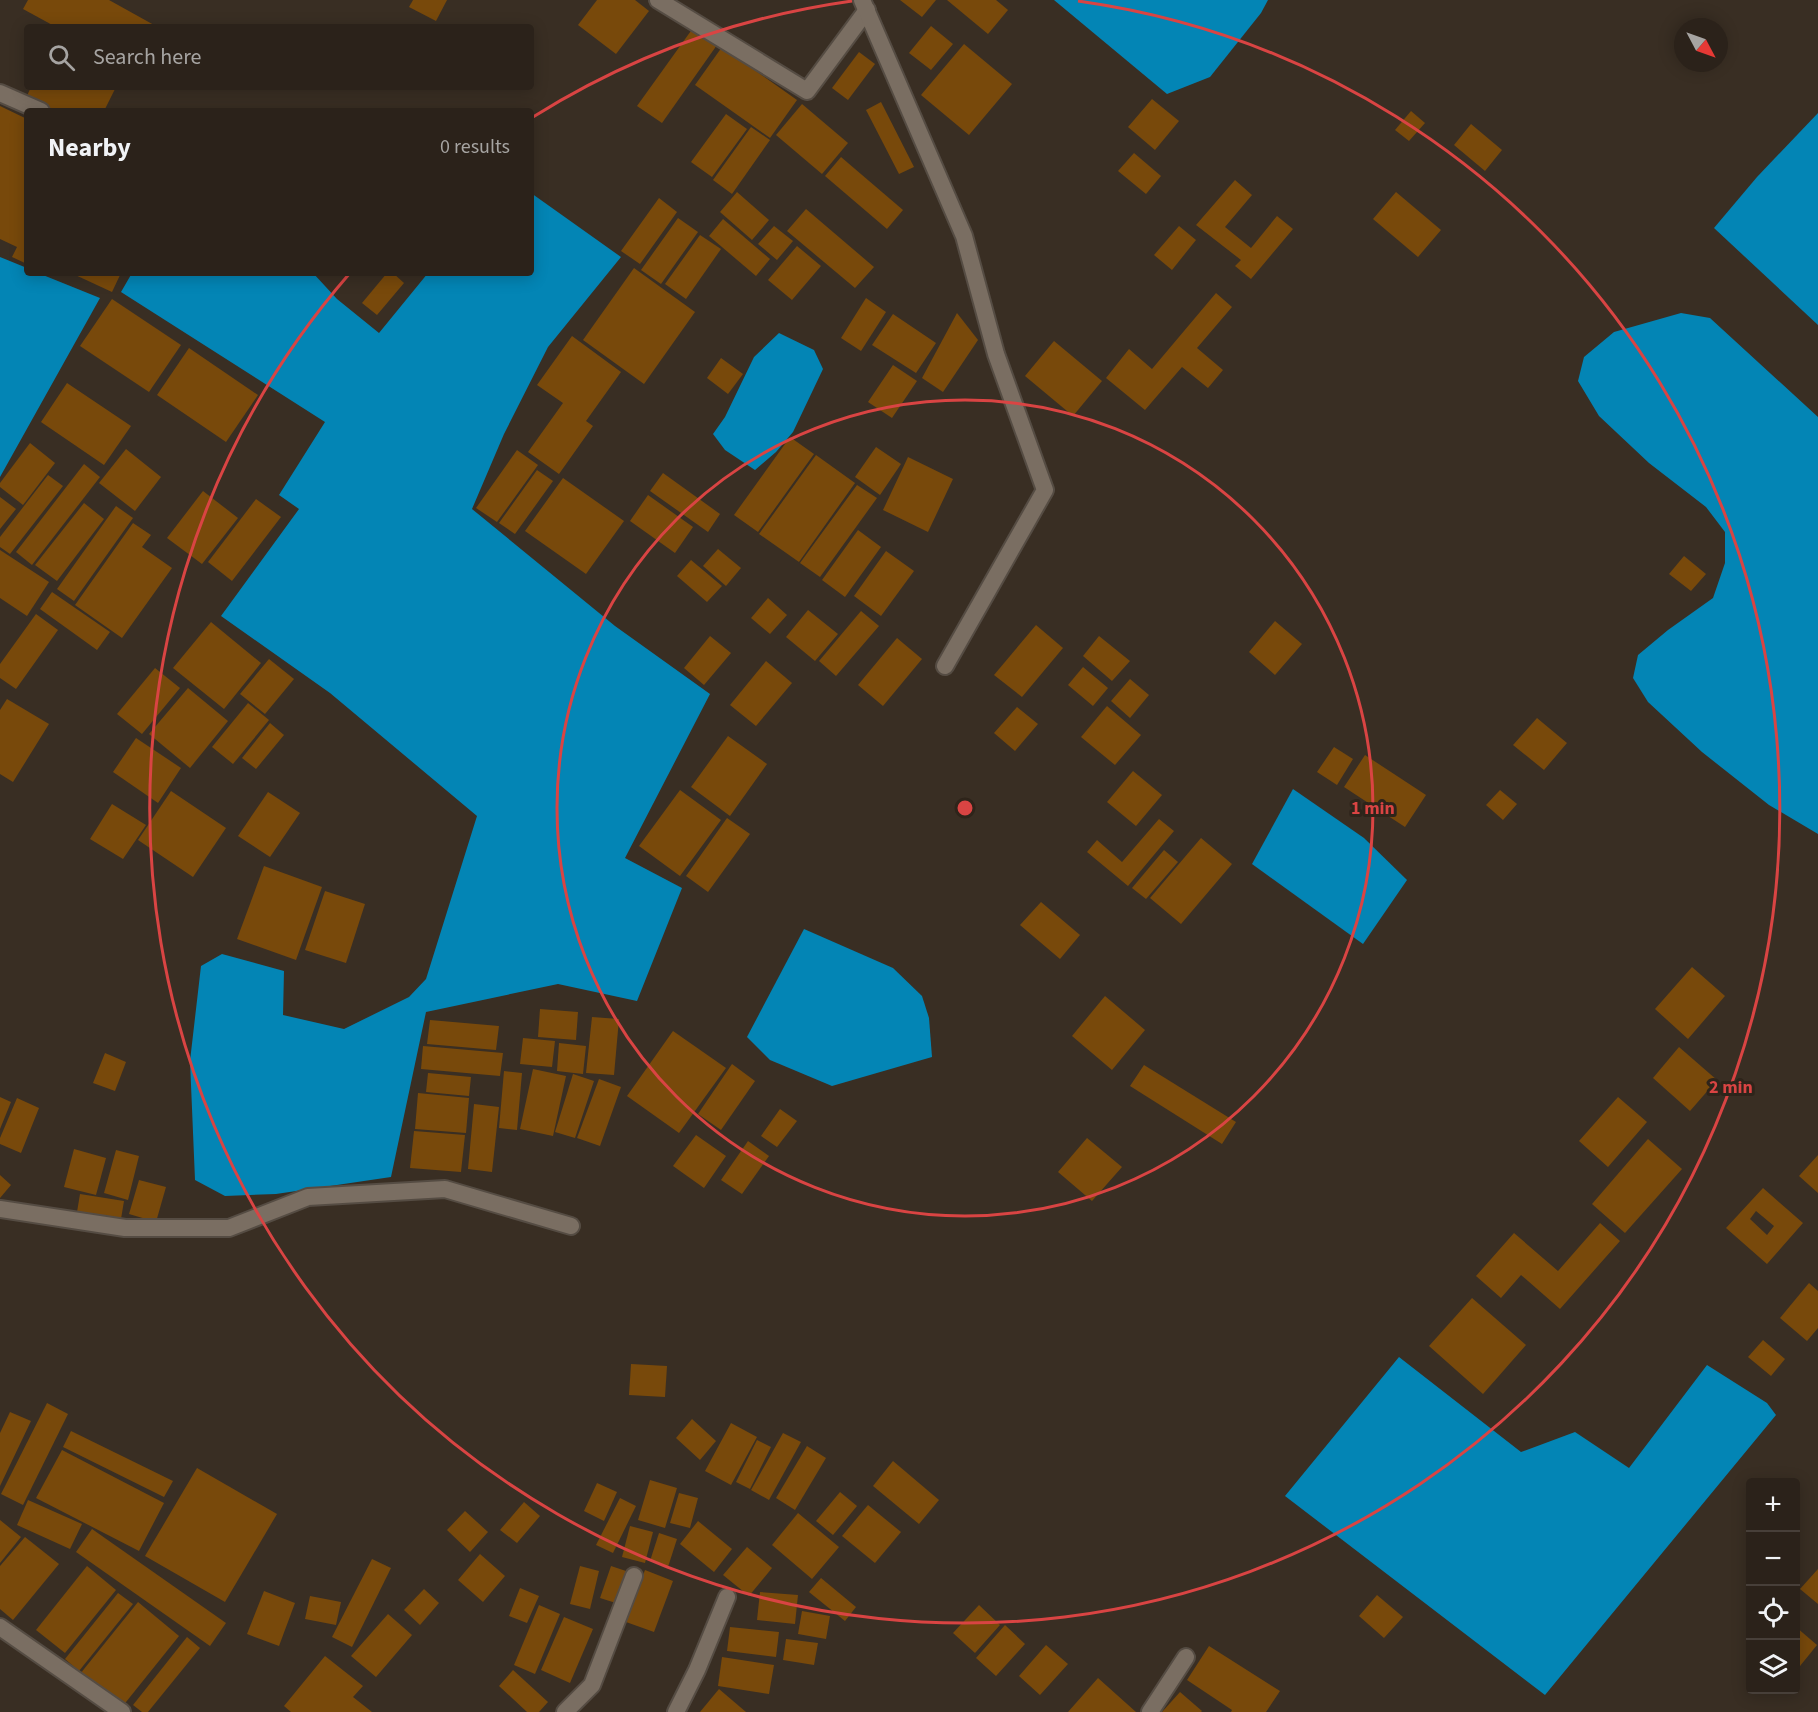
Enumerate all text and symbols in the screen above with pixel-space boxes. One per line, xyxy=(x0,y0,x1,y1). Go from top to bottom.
north arrow xyxy=(1674,18,1728,72)
search box xyxy=(24,24,534,90)
icon: search xyxy=(45,41,78,74)
text: Search here xyxy=(93,41,201,73)
text: Nearby xyxy=(48,129,131,166)
text: 0 results xyxy=(440,133,510,161)
text: 1 min xyxy=(1351,796,1395,821)
centre of rings xyxy=(955,798,975,818)
text: 2 min xyxy=(1709,1075,1753,1100)
map controls xyxy=(1746,1478,1800,1694)
button: + xyxy=(1746,1478,1800,1532)
button: − xyxy=(1746,1532,1800,1586)
button: locate xyxy=(1746,1586,1800,1640)
button: layers xyxy=(1746,1640,1800,1694)

